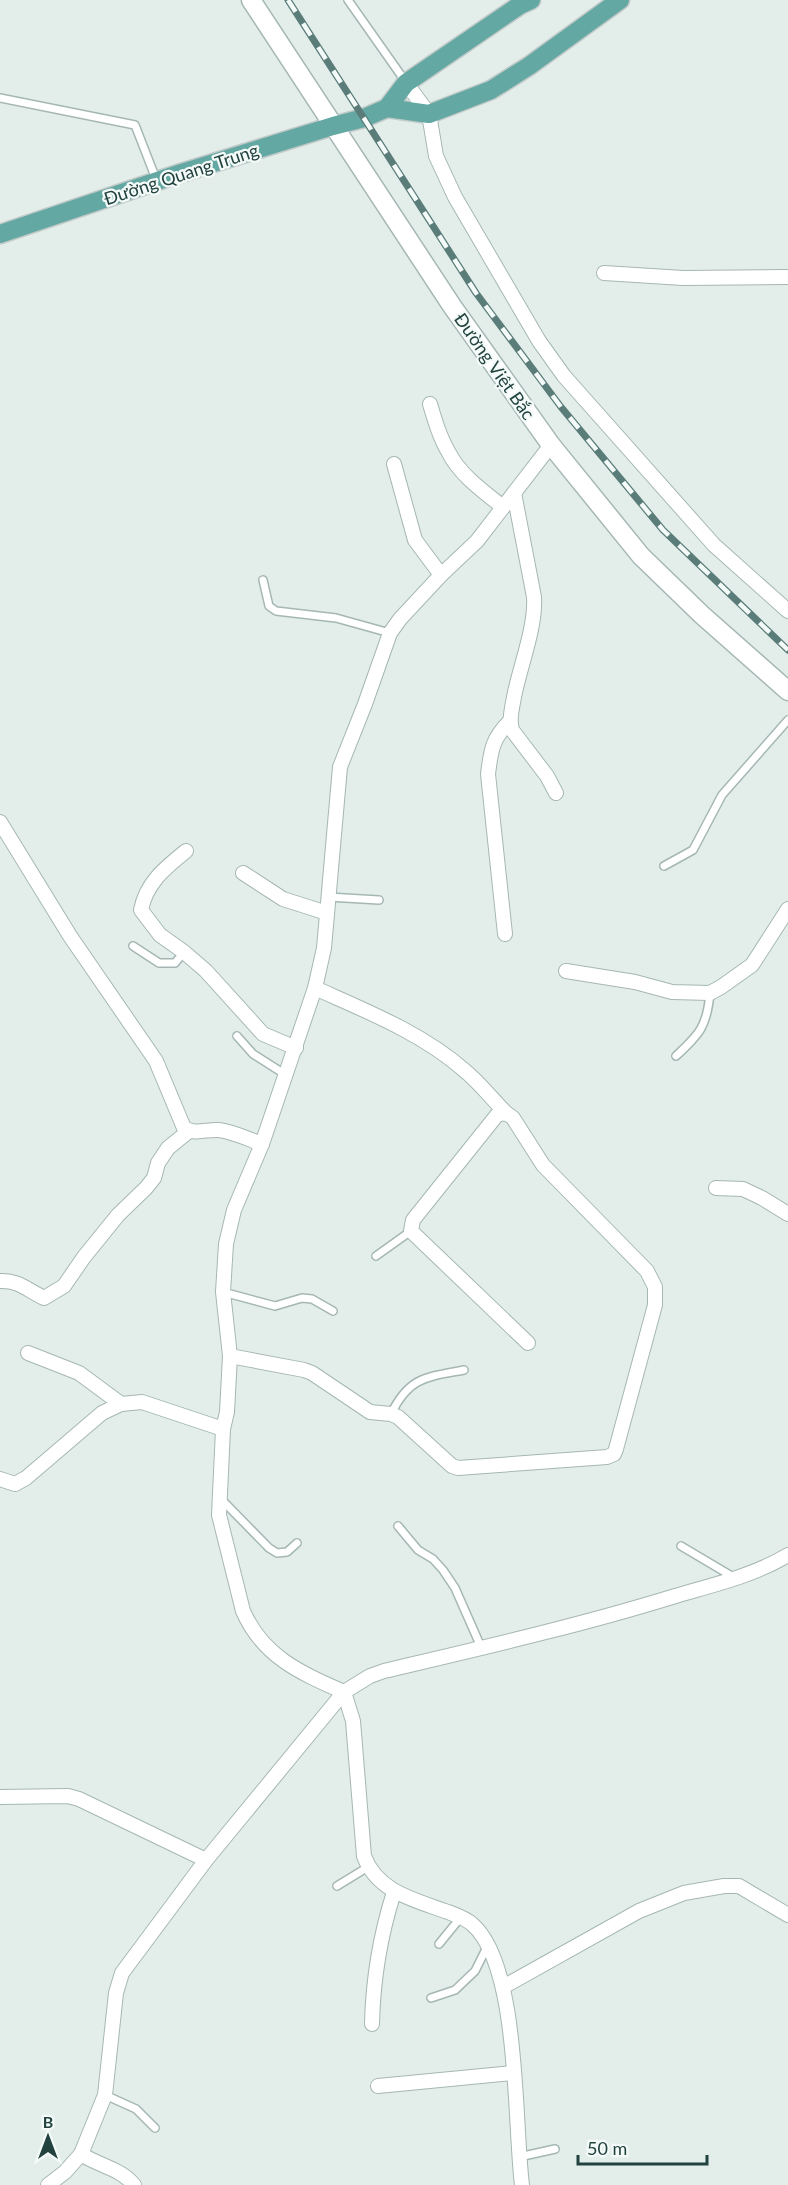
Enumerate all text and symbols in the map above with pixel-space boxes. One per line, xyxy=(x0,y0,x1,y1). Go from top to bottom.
street label: Đường Quang Trung xyxy=(101,139,261,209)
street label: Đường Việt Bắc xyxy=(450,308,540,424)
north arrow xyxy=(18,2107,78,2167)
text: B xyxy=(43,2112,53,2131)
scale bar xyxy=(578,2128,707,2166)
text: 50 m xyxy=(587,2137,627,2159)

